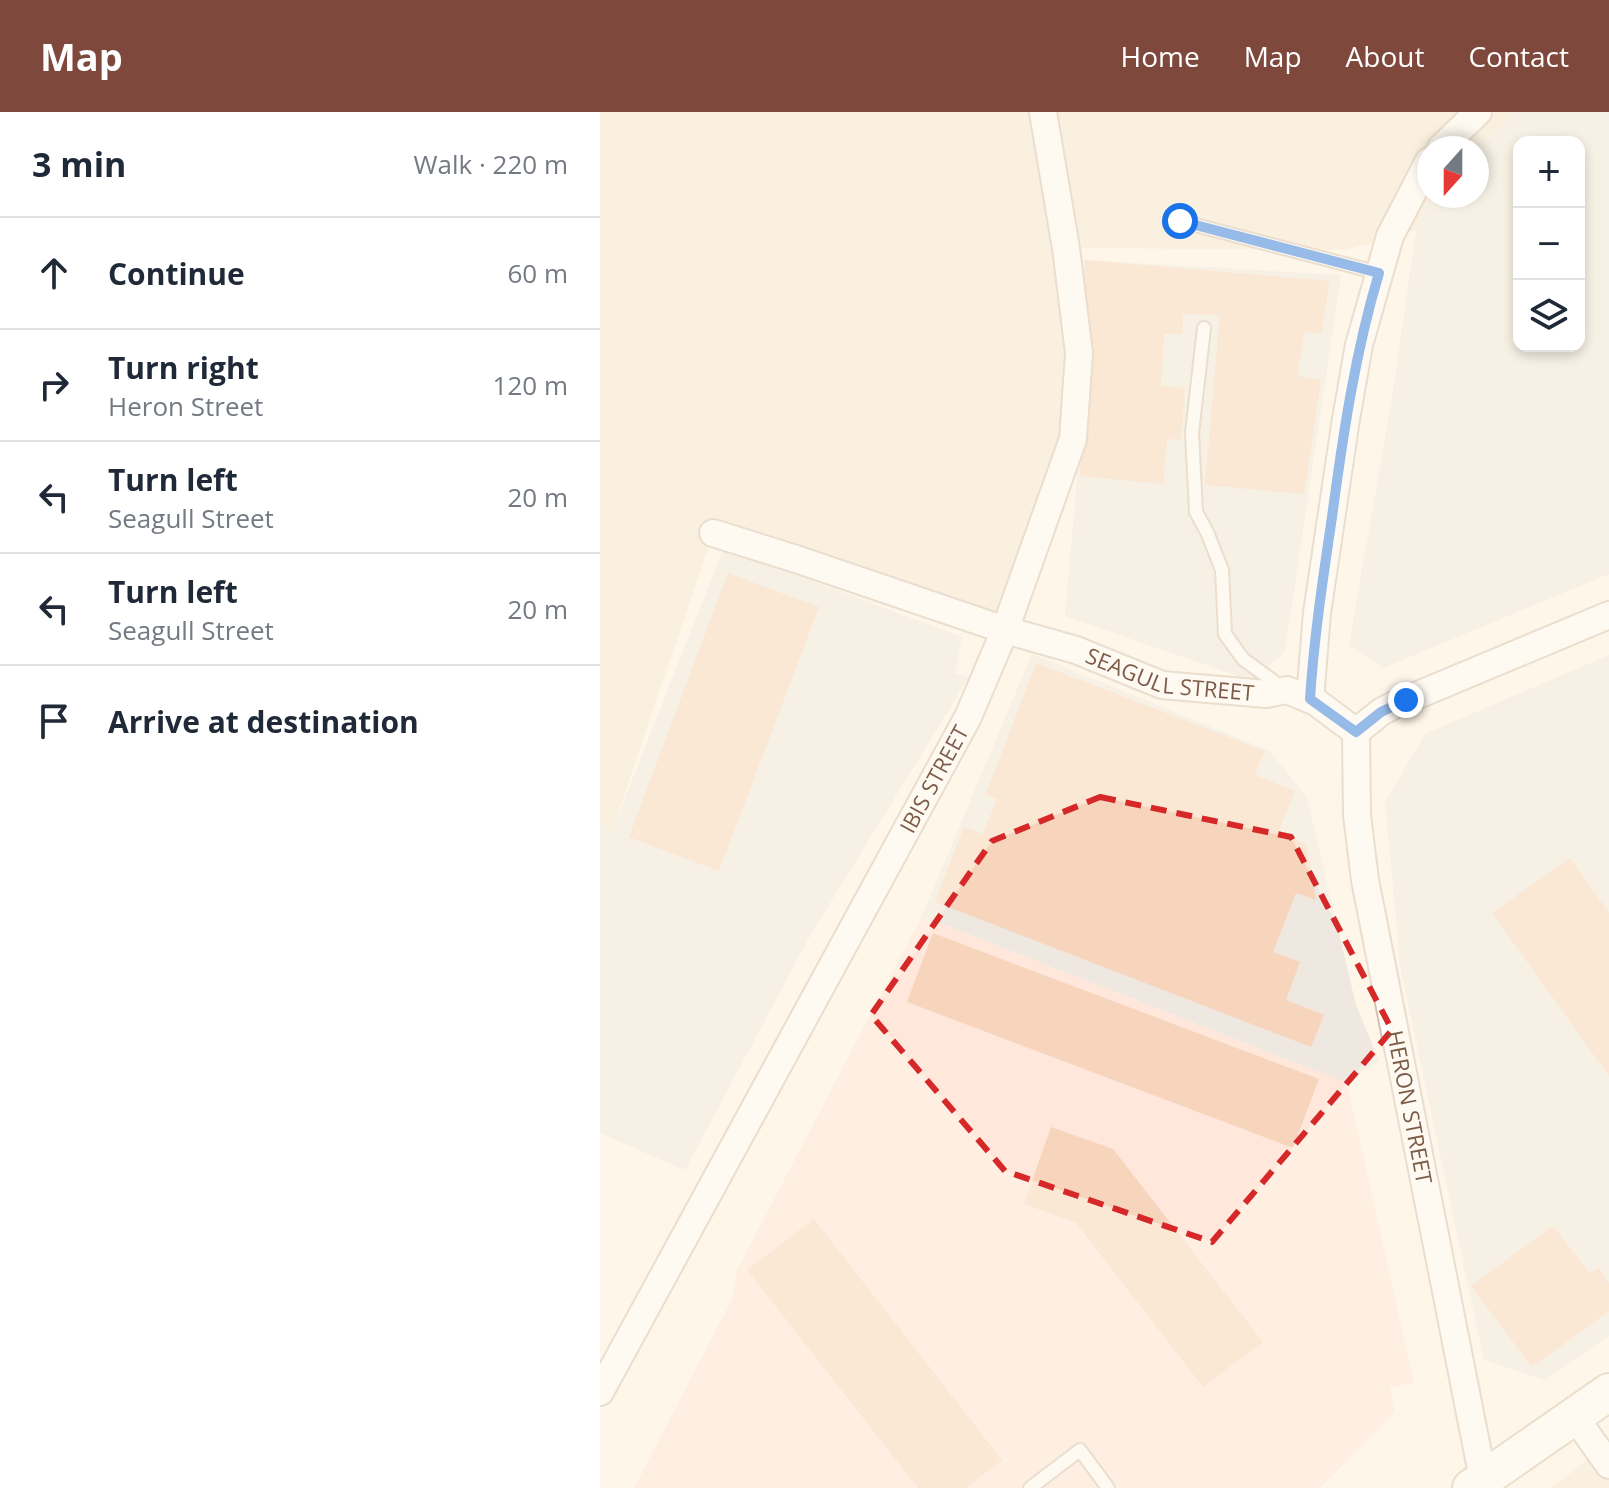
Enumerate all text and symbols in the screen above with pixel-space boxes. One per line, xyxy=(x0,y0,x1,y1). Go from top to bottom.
text: Map xyxy=(40,30,123,82)
text: Home xyxy=(1121,37,1200,75)
text: Map xyxy=(1244,37,1302,75)
text: About xyxy=(1346,37,1424,75)
text: Contact xyxy=(1468,37,1569,75)
north arrow xyxy=(1417,136,1489,208)
map controls xyxy=(1513,136,1585,352)
button: + xyxy=(1513,136,1585,208)
text: 3 min xyxy=(32,141,126,187)
text: Walk · 220 m xyxy=(414,146,568,182)
route start xyxy=(1162,203,1198,239)
button: − xyxy=(1513,208,1585,280)
icon: ahead xyxy=(32,251,76,295)
text: Continue xyxy=(108,253,245,294)
text: 60 m xyxy=(507,255,568,291)
button: layers xyxy=(1513,280,1585,352)
text: Turn right xyxy=(108,347,259,388)
icon: right xyxy=(32,363,76,407)
text: 120 m xyxy=(493,367,568,403)
text: Heron Street xyxy=(108,388,263,424)
text: Turn left xyxy=(108,459,238,500)
icon: left xyxy=(32,475,76,519)
text: 20 m xyxy=(507,479,568,515)
text: Seagull Street xyxy=(108,500,274,536)
text: Turn left xyxy=(108,571,238,612)
icon: left xyxy=(32,587,76,631)
text: 20 m xyxy=(507,591,568,627)
text: Seagull Street xyxy=(108,612,274,648)
street label: SEAGULL STREET xyxy=(1082,640,1255,707)
route end xyxy=(1388,682,1424,718)
icon: arrive xyxy=(32,699,76,743)
text: Arrive at destination xyxy=(108,701,419,742)
street label: IBIS STREET xyxy=(892,719,975,838)
street label: HERON STREET xyxy=(1381,1028,1441,1186)

